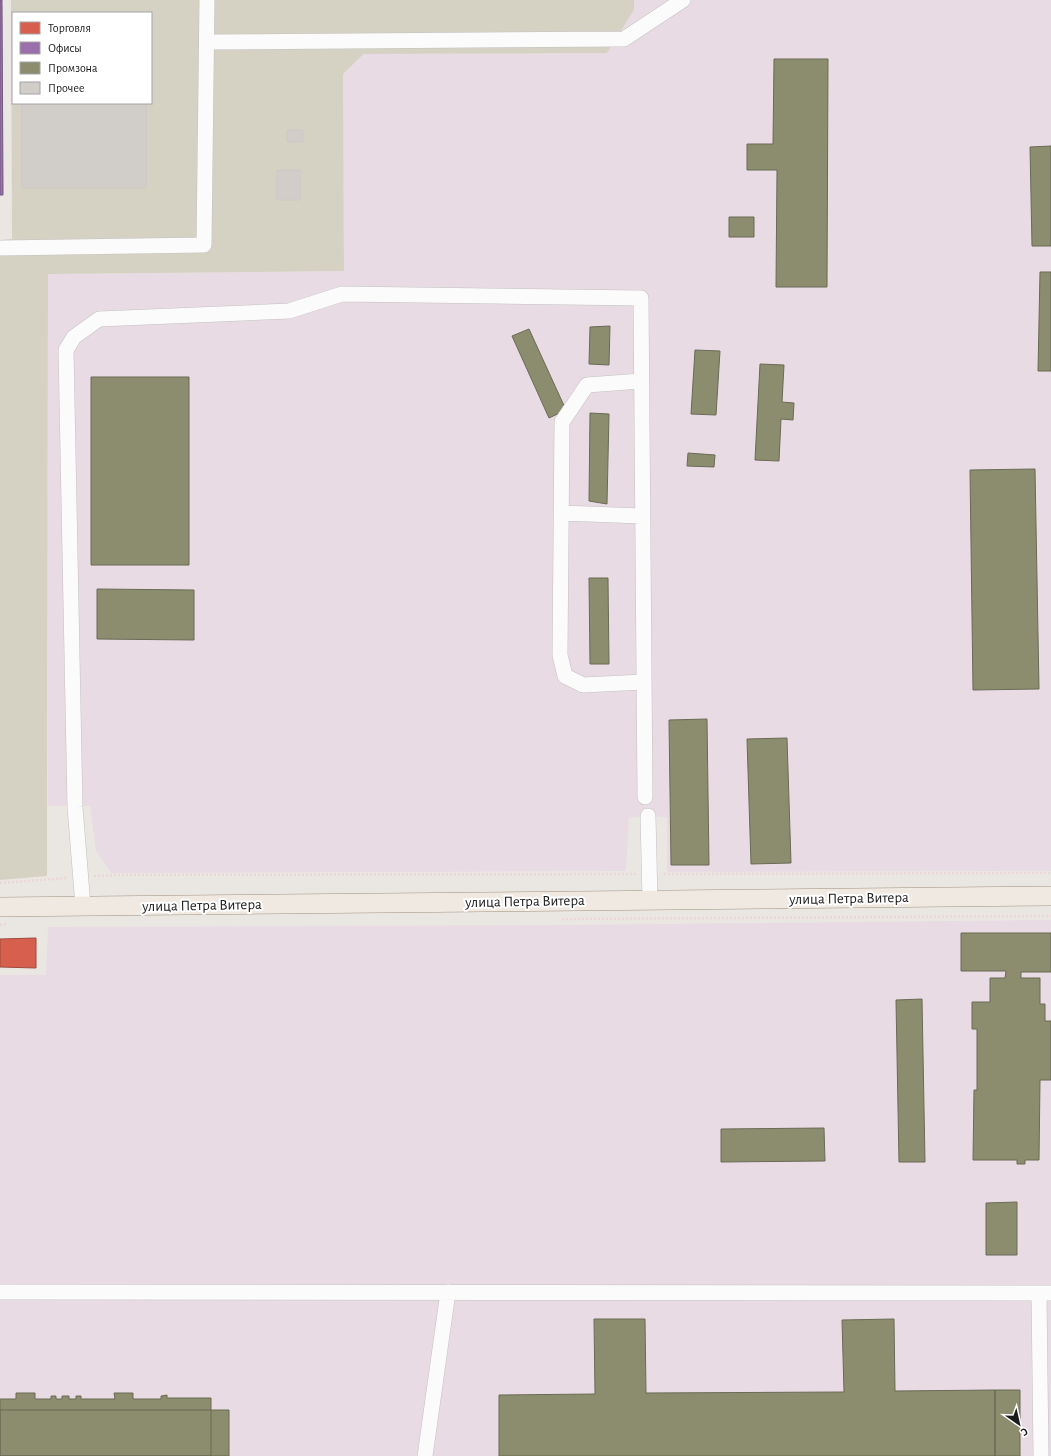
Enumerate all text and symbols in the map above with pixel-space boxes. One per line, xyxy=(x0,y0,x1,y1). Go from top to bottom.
legend xyxy=(12,12,152,104)
text: Торговля xyxy=(48,22,91,34)
text: Офисы xyxy=(48,42,82,54)
text: Промзона xyxy=(48,62,98,74)
text: Прочее xyxy=(48,82,84,94)
street label: улица Петра Витера xyxy=(788,890,909,907)
street label: улица Петра Витера xyxy=(464,893,585,910)
street label: улица Петра Витера xyxy=(141,897,262,914)
north arrow xyxy=(999,1404,1039,1444)
text: С xyxy=(1019,1426,1030,1438)

